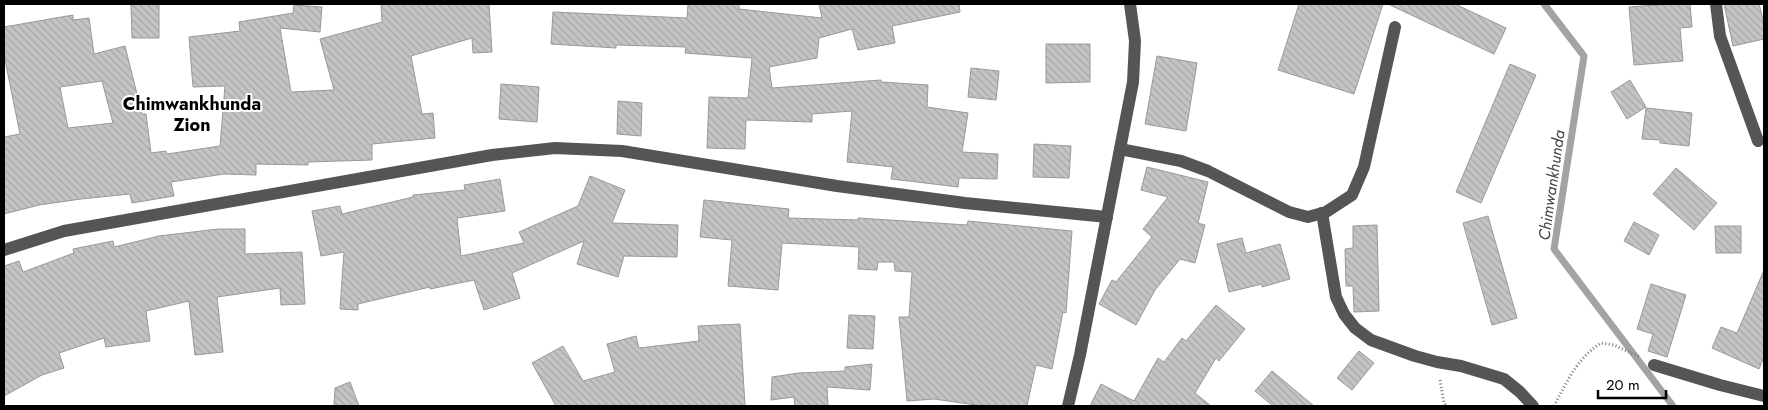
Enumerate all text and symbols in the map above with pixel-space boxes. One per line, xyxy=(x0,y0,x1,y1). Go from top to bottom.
district label: Chimwankhunda Zion xyxy=(123,91,261,138)
water label: Chimwankhunda xyxy=(1532,128,1571,242)
scale bar xyxy=(1598,368,1666,400)
text: 20 m xyxy=(1606,374,1640,396)

